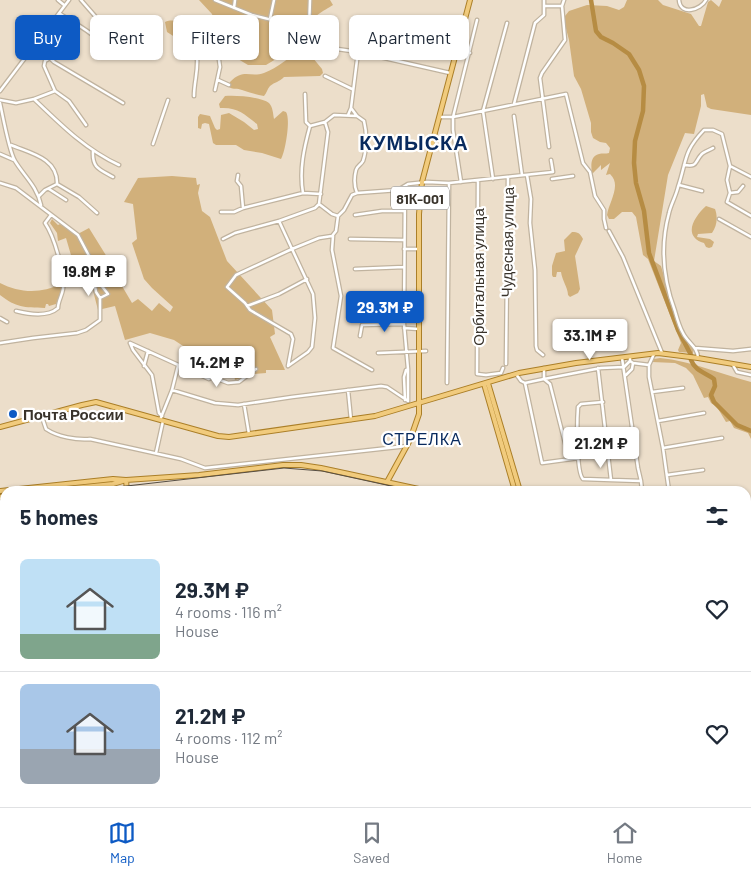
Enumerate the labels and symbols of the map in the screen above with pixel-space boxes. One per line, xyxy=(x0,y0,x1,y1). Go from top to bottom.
district label: КУМЫСКА xyxy=(359,130,469,154)
street label: Чудесная улица xyxy=(497,186,517,297)
road number: 81К-001 xyxy=(391,187,449,210)
street label: Орбитальная улица xyxy=(469,208,487,346)
pin: 19.8M ₽ xyxy=(43,254,135,297)
pin: 29.3M ₽ xyxy=(339,290,431,333)
pin: 33.1M ₽ xyxy=(544,318,636,361)
pin: 14.2M ₽ xyxy=(171,346,263,388)
place label: Почта России xyxy=(23,405,124,423)
marker: Почта России xyxy=(7,408,19,420)
pin: 21.2M ₽ xyxy=(555,426,647,469)
district label: СТРЕЛКА xyxy=(382,429,462,448)

